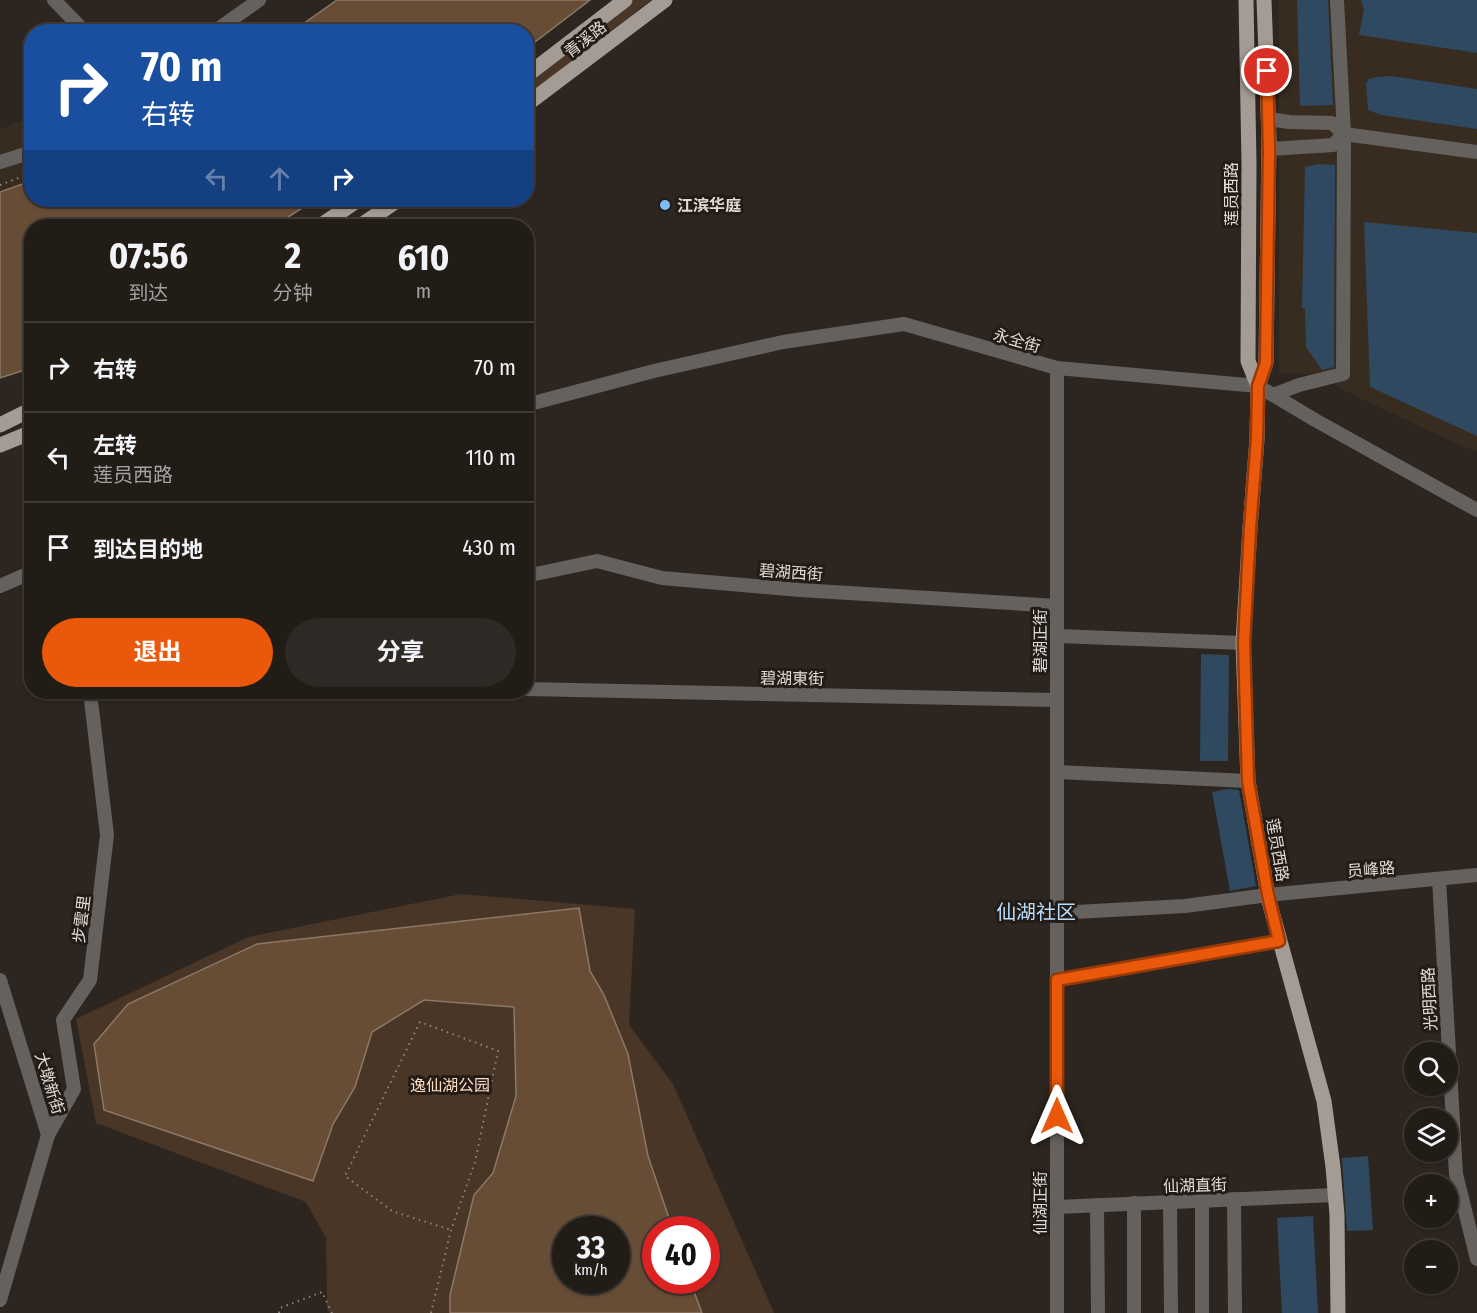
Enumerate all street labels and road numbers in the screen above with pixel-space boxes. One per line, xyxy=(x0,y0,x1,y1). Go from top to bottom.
street label: 青溪路 xyxy=(561,17,610,62)
street label: 莲员西路 xyxy=(1222,162,1241,226)
street label: 永全街 xyxy=(991,325,1043,356)
street label: 碧湖西街 xyxy=(758,561,824,584)
street label: 碧湖正街 xyxy=(1031,609,1050,673)
street label: 碧湖東街 xyxy=(760,668,824,689)
street label: 莲员西路 xyxy=(1263,817,1292,883)
street label: 员峰路 xyxy=(1346,858,1396,881)
street label: 步雲里 xyxy=(69,894,94,944)
street label: 光明西路 xyxy=(1418,967,1441,1031)
street label: 大墩新街 xyxy=(31,1050,68,1117)
street label: 仙湖正街 xyxy=(1031,1171,1050,1235)
street label: 仙湖直街 xyxy=(1163,1175,1227,1196)

